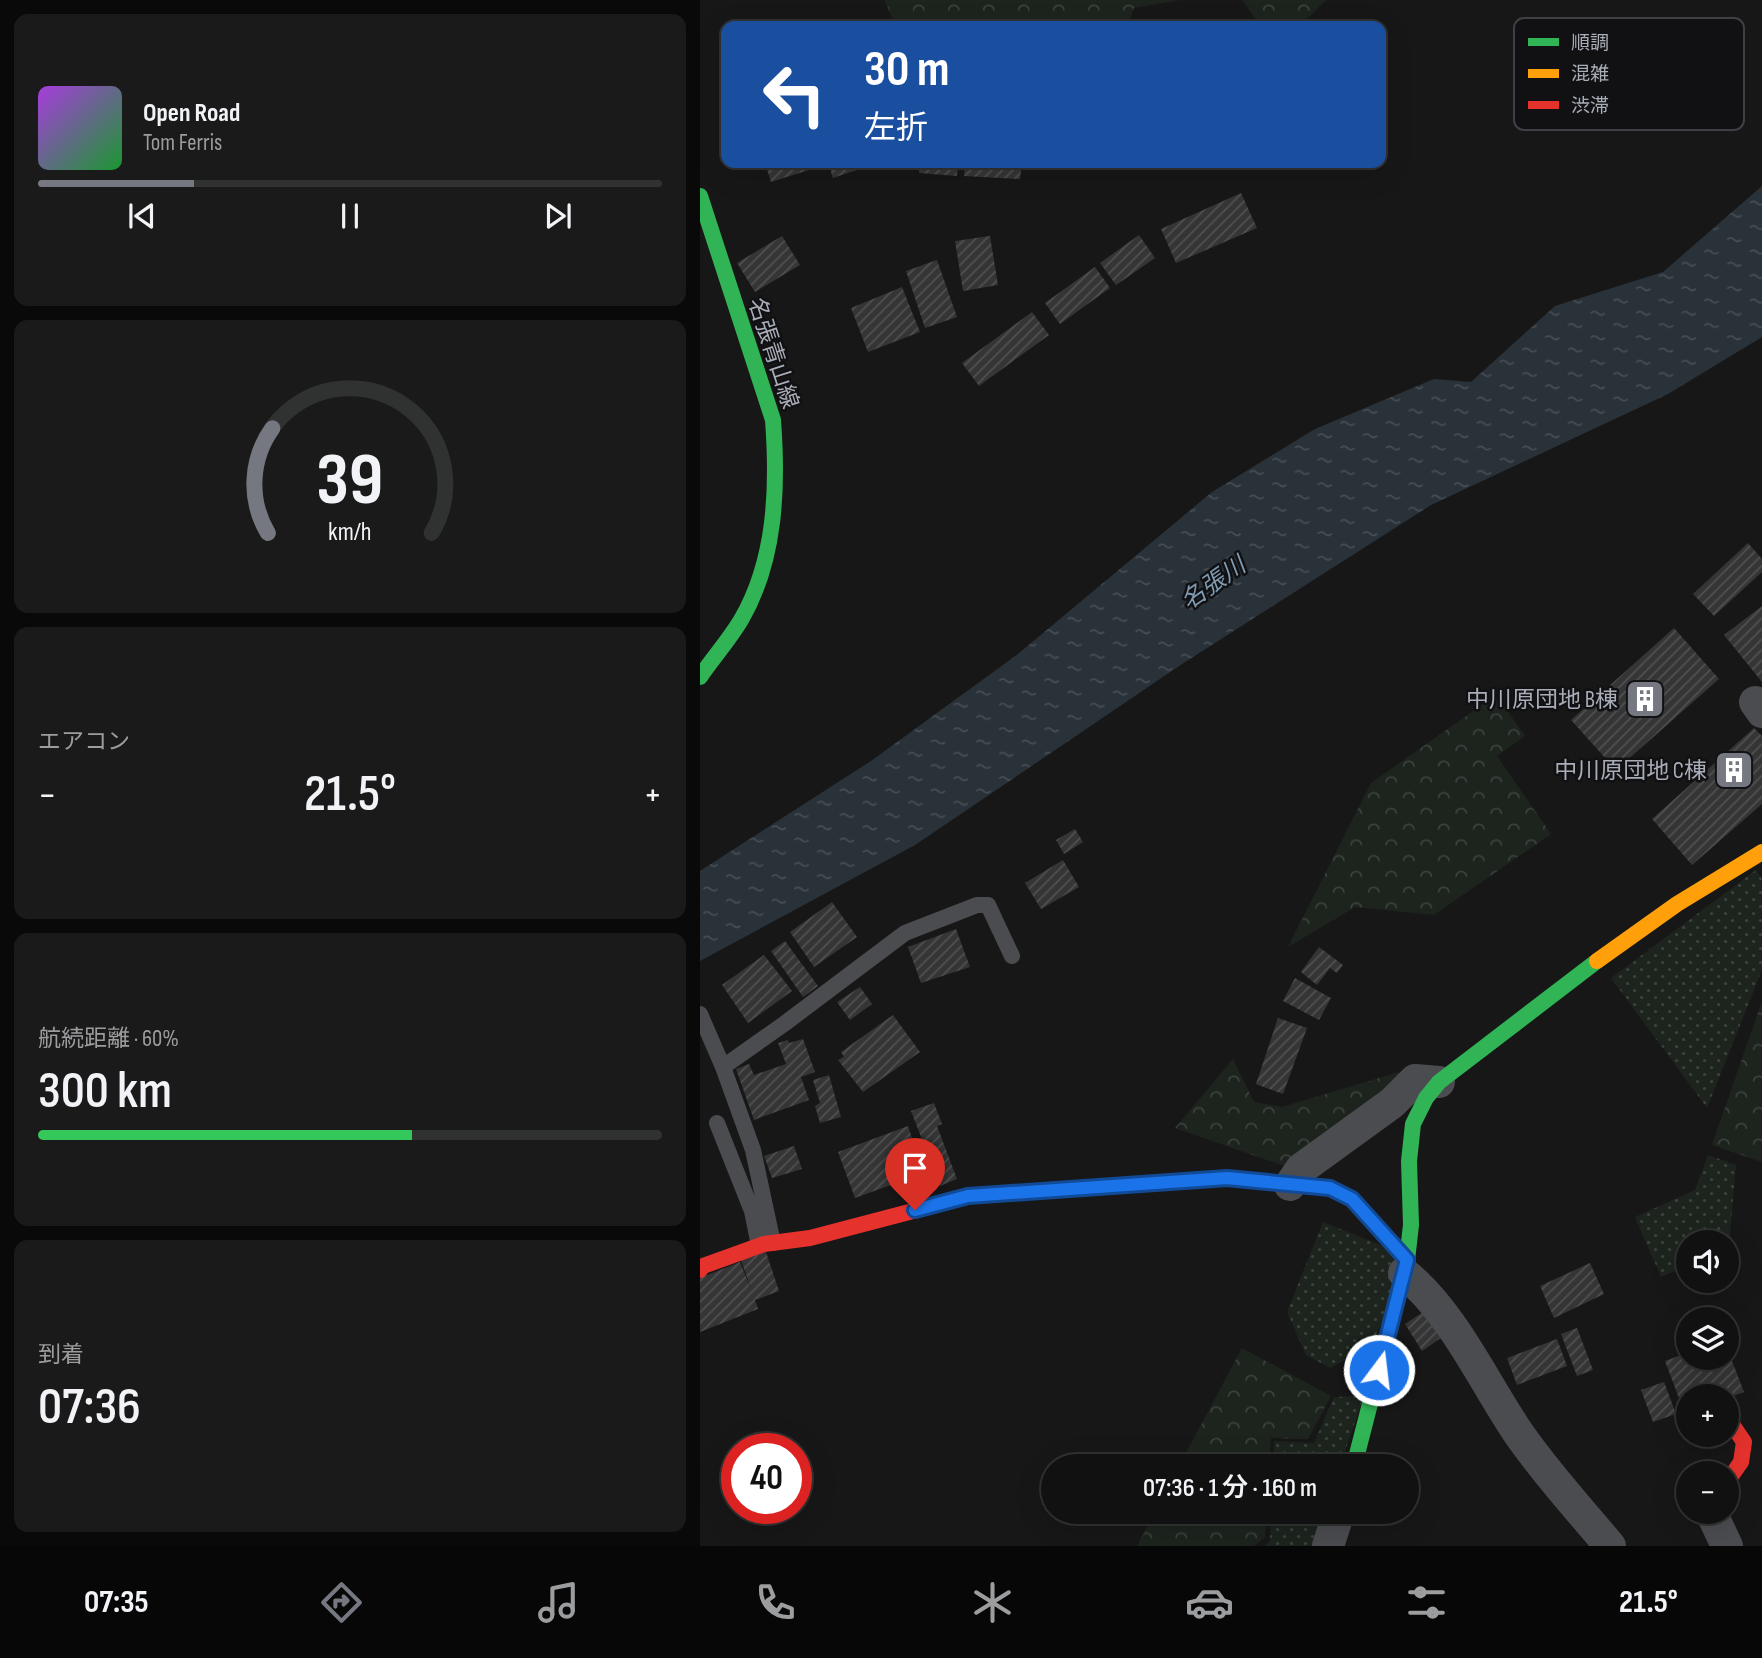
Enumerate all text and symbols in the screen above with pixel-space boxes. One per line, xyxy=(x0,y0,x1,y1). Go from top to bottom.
legend xyxy=(1514,18,1744,130)
text: 順調 xyxy=(1571,32,1609,55)
text: 30 m xyxy=(864,41,949,100)
icon: left xyxy=(749,49,840,140)
text: 混雑 xyxy=(1571,63,1609,86)
text: 渋滞 xyxy=(1571,95,1609,118)
text: Open Road xyxy=(143,98,240,129)
text: 左折 xyxy=(864,109,928,148)
text: Tom Ferris xyxy=(143,129,222,157)
icon: previous xyxy=(123,197,161,235)
icon: pause xyxy=(331,197,369,235)
icon: next xyxy=(539,197,577,235)
street label: 名張青山線 xyxy=(742,294,804,412)
text: 39 xyxy=(316,437,384,525)
text: km/h xyxy=(328,516,372,547)
water label: 名張川 xyxy=(1175,549,1254,616)
building icon: 中川原団地 B棟 xyxy=(1624,678,1666,720)
place label: 中川原団地 B棟 xyxy=(1466,686,1618,714)
text: エアコン xyxy=(38,728,130,756)
building icon: 中川原団地 C棟 xyxy=(1713,749,1755,791)
place label: 中川原団地 C棟 xyxy=(1554,757,1707,785)
text: 21.5° xyxy=(304,763,396,826)
text: − xyxy=(38,773,57,818)
text: + xyxy=(643,773,662,818)
text: 航続距離 · 60% xyxy=(38,1025,179,1053)
text: 300 km xyxy=(38,1060,172,1123)
pin xyxy=(885,1138,945,1210)
icon: arrive xyxy=(896,1149,934,1187)
map controls xyxy=(1676,1230,1739,1524)
button: sound xyxy=(1676,1230,1739,1293)
button: layers xyxy=(1676,1307,1739,1370)
position arrow xyxy=(1342,1333,1416,1407)
text: 到着 xyxy=(38,1341,84,1369)
text: 07:36 xyxy=(38,1376,141,1439)
button: + xyxy=(1676,1384,1739,1447)
speed limit sign: 40 xyxy=(721,1433,812,1524)
button: − xyxy=(1676,1461,1739,1524)
text: 07:36 · 1 分 · 160 m xyxy=(1143,1473,1317,1504)
icon: directions xyxy=(317,1578,366,1627)
icon: music xyxy=(534,1578,583,1627)
icon: phone xyxy=(751,1578,800,1627)
icon: climate xyxy=(968,1578,1017,1627)
icon: car xyxy=(1185,1578,1234,1627)
icon: filters xyxy=(1402,1578,1451,1627)
text: 07:35 xyxy=(84,1583,149,1622)
text: 21.5° xyxy=(1619,1583,1678,1622)

